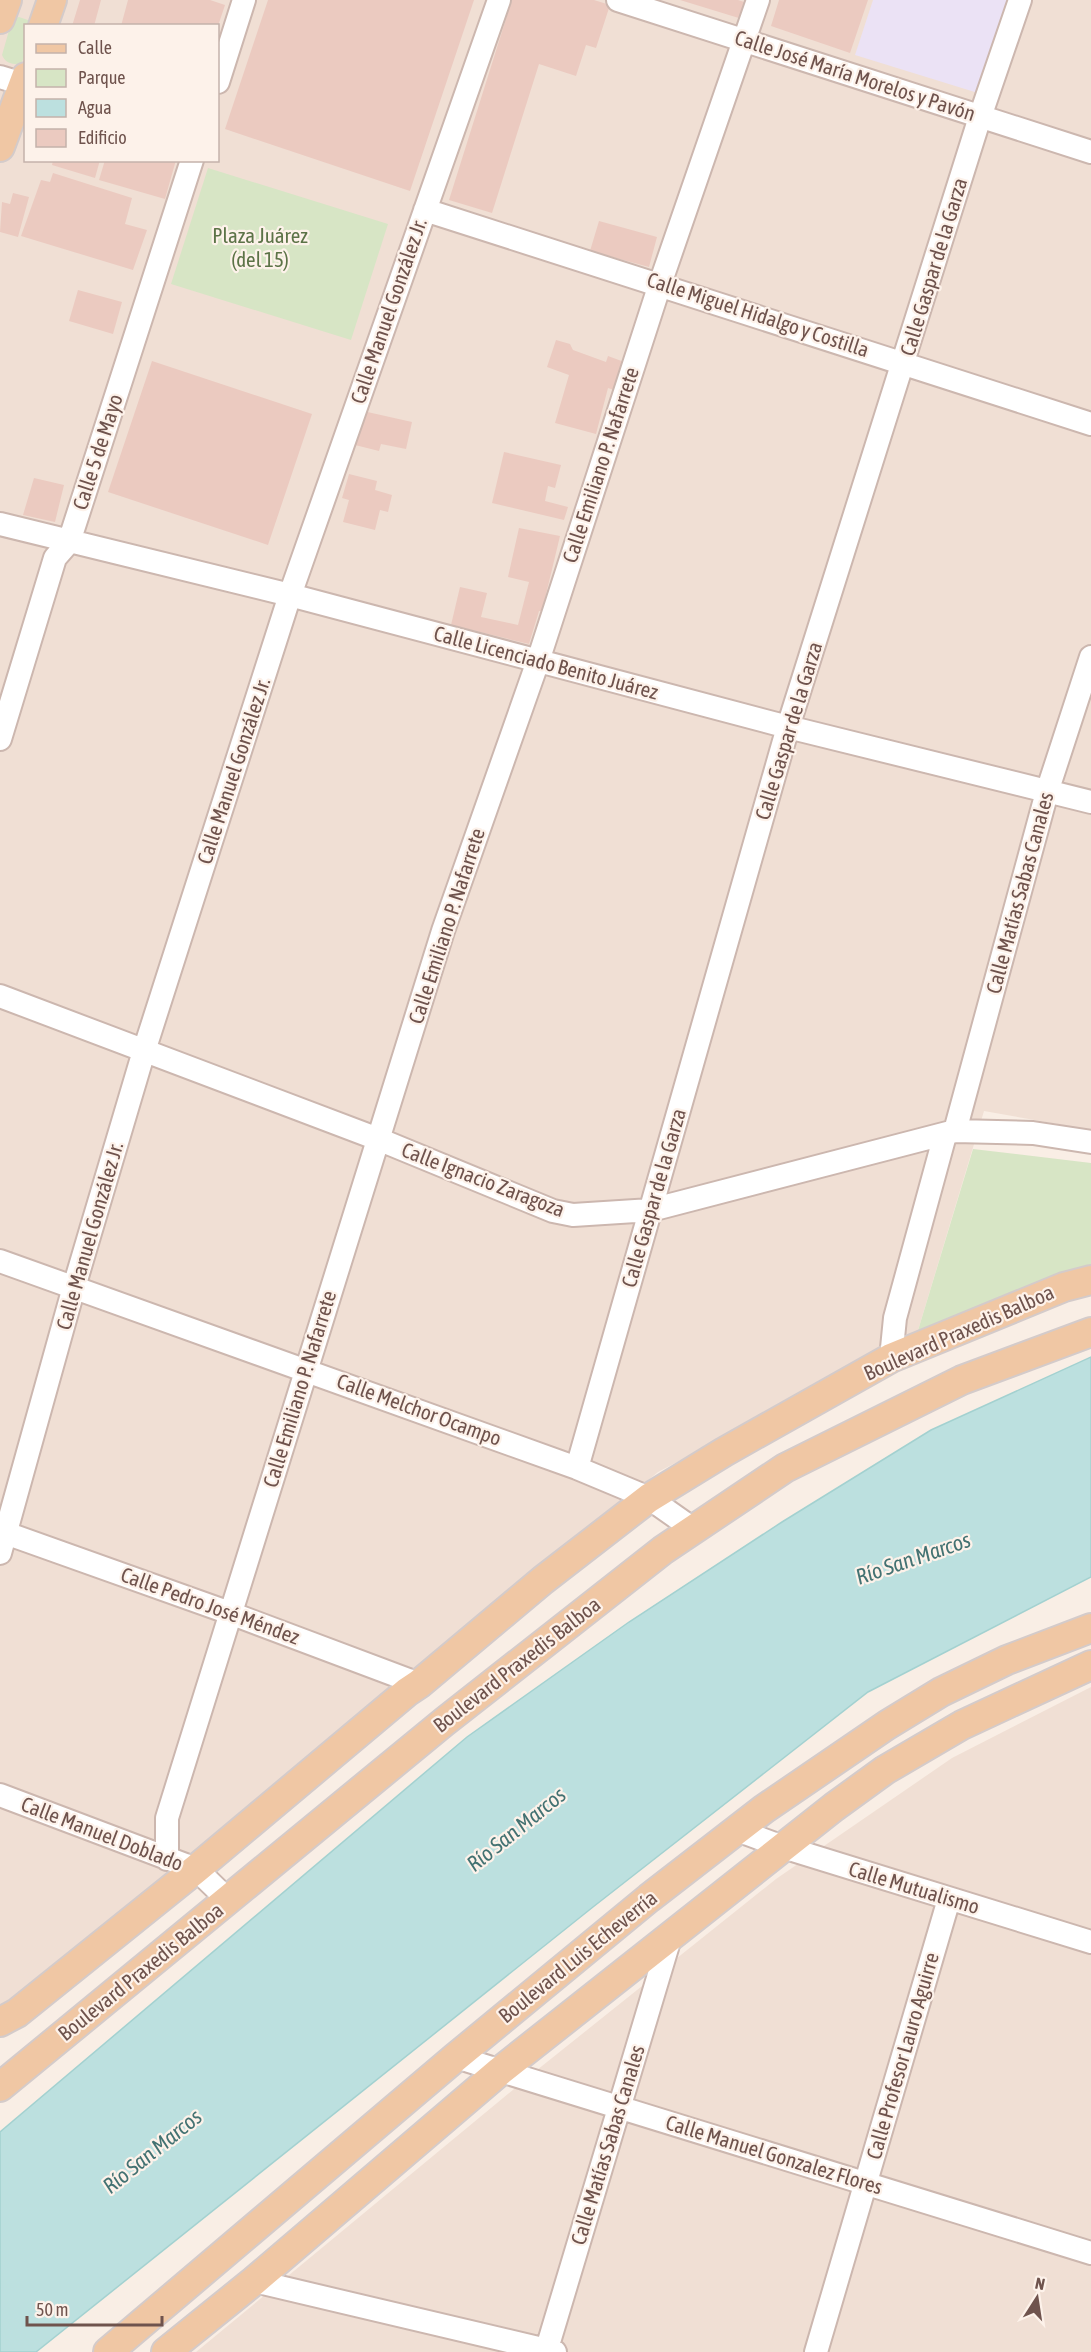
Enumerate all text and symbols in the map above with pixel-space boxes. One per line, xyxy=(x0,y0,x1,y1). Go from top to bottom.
legend xyxy=(24,24,219,162)
street label: Calle José María Morelos y Pavón xyxy=(732,25,979,125)
text: Calle xyxy=(78,37,112,58)
text: Parque xyxy=(78,67,126,88)
text: Agua xyxy=(78,97,112,118)
text: Edificio xyxy=(78,127,127,148)
street label: Calle Gaspar de la Garza xyxy=(895,175,972,359)
street label: Calle Manuel González Jr. xyxy=(345,215,431,406)
park label: Plaza Juárez (del 15) xyxy=(212,223,308,271)
street label: Calle Miguel Hidalgo y Costilla xyxy=(644,267,872,361)
street label: Calle Emiliano P. Nafarrete xyxy=(557,364,643,565)
street label: Calle 5 de Mayo xyxy=(67,391,127,512)
street label: Calle Licenciado Benito Juárez xyxy=(432,621,661,704)
street label: Calle Gaspar de la Garza xyxy=(750,639,827,823)
street label: Calle Manuel González Jr. xyxy=(192,675,274,867)
street label: Calle Matías Sabas Canales xyxy=(981,789,1057,996)
street label: Calle Emiliano P. Nafarrete xyxy=(403,825,489,1026)
street label: Calle Gaspar de la Garza xyxy=(616,1106,690,1290)
street label: Calle Ignacio Zaragoza xyxy=(399,1137,568,1221)
street label: Calle Manuel González Jr. xyxy=(51,1139,127,1332)
street label: Boulevard Praxedis Balboa xyxy=(860,1279,1057,1385)
street label: Calle Emiliano P. Nafarrete xyxy=(258,1288,340,1490)
street label: Calle Melchor Ocampo xyxy=(334,1368,505,1450)
water label: Río San Marcos xyxy=(852,1526,974,1590)
street label: Calle Pedro José Méndez xyxy=(118,1562,303,1649)
street label: Boulevard Praxedis Balboa xyxy=(428,1592,605,1737)
water label: Río San Marcos xyxy=(461,1781,571,1877)
street label: Calle Manuel Doblado xyxy=(18,1791,187,1875)
street label: Calle Mutualismo xyxy=(846,1856,983,1918)
street label: Boulevard Luis Echeverría xyxy=(493,1885,661,2027)
street label: Boulevard Praxedis Balboa xyxy=(53,1897,228,2045)
street label: Calle Profesor Lauro Aguirre xyxy=(861,1950,943,2162)
street label: Calle Matías Sabas Canales xyxy=(565,2042,649,2247)
water label: Río San Marcos xyxy=(97,2103,207,2199)
street label: Calle Manuel Gonzalez Flores xyxy=(663,2110,886,2198)
north arrow xyxy=(1007,2268,1067,2328)
text: N xyxy=(1034,2274,1047,2293)
scale bar xyxy=(27,2289,162,2327)
text: 50 m xyxy=(36,2299,68,2320)

